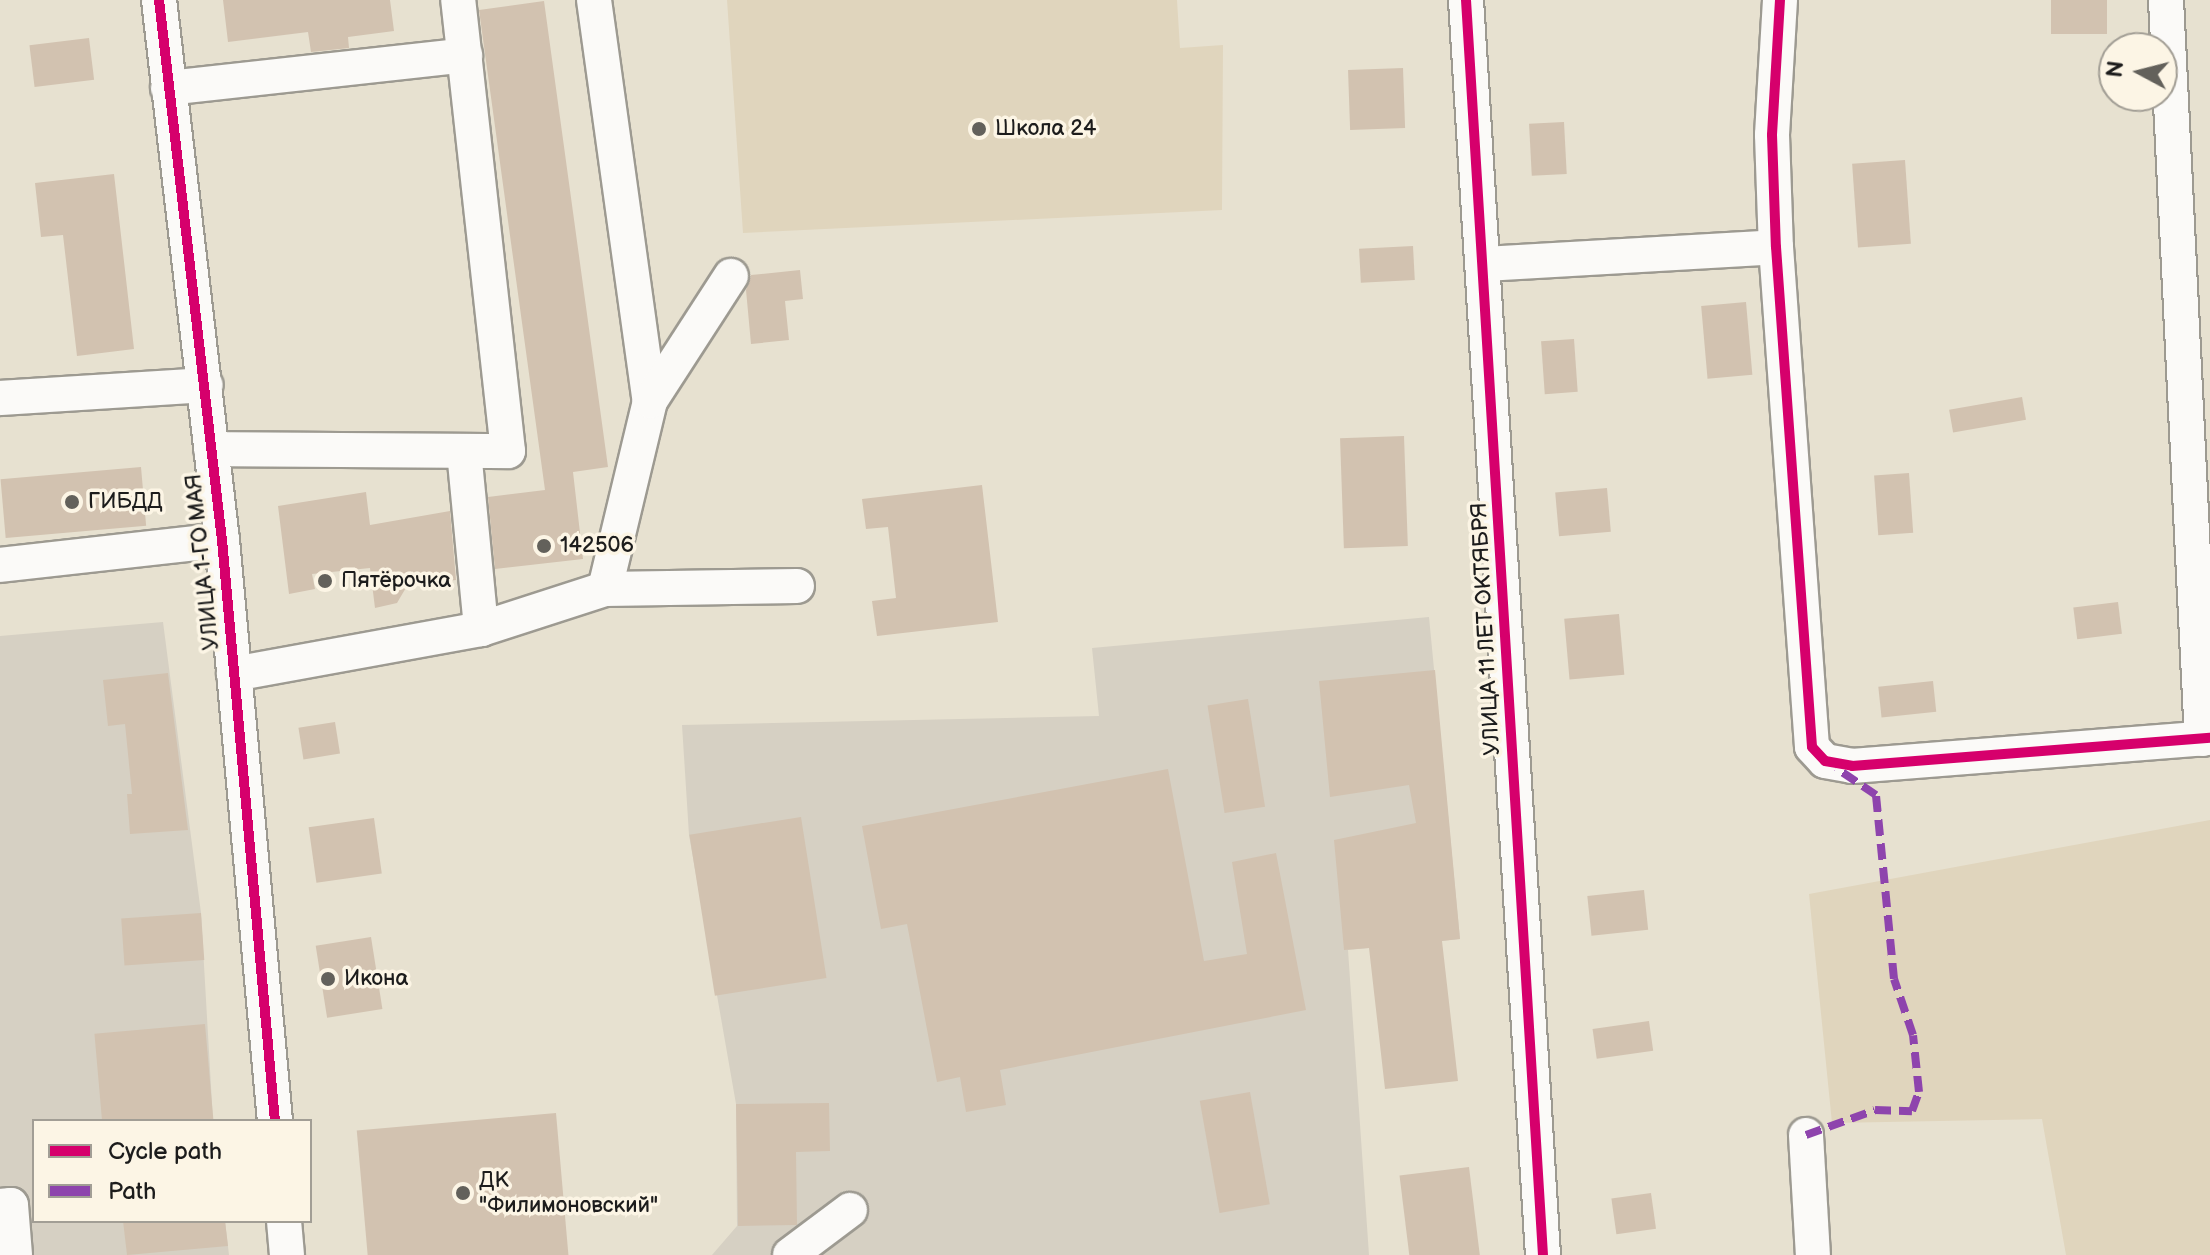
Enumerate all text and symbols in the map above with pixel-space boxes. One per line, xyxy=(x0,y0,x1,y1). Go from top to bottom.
north arrow xyxy=(2098,32,2178,112)
text: N xyxy=(2101,59,2130,79)
place label: Школа 24 xyxy=(995,116,1096,142)
marker: Школа 24 xyxy=(970,120,988,138)
street label: УЛИЦА 1-ГО МАЯ xyxy=(181,473,225,651)
place label: ГИБДД xyxy=(88,489,163,515)
marker: ГИБДД xyxy=(63,493,81,511)
street label: УЛИЦА 11 ЛЕТ ОКТЯБРЯ xyxy=(1466,502,1506,756)
place label: 142506 xyxy=(560,533,634,559)
marker: 142506 xyxy=(535,537,553,555)
place label: Пятёрочка xyxy=(341,568,451,594)
marker: Пятёрочка xyxy=(316,572,334,590)
place label: Икона xyxy=(344,966,409,992)
marker: Икона xyxy=(319,970,337,988)
legend xyxy=(32,1119,312,1223)
text: Cycle path xyxy=(108,1137,222,1166)
place label: ДК "Филимоновский" xyxy=(479,1167,658,1218)
text: Path xyxy=(108,1177,156,1206)
marker: ДК "Филимоновский" xyxy=(454,1184,472,1202)

